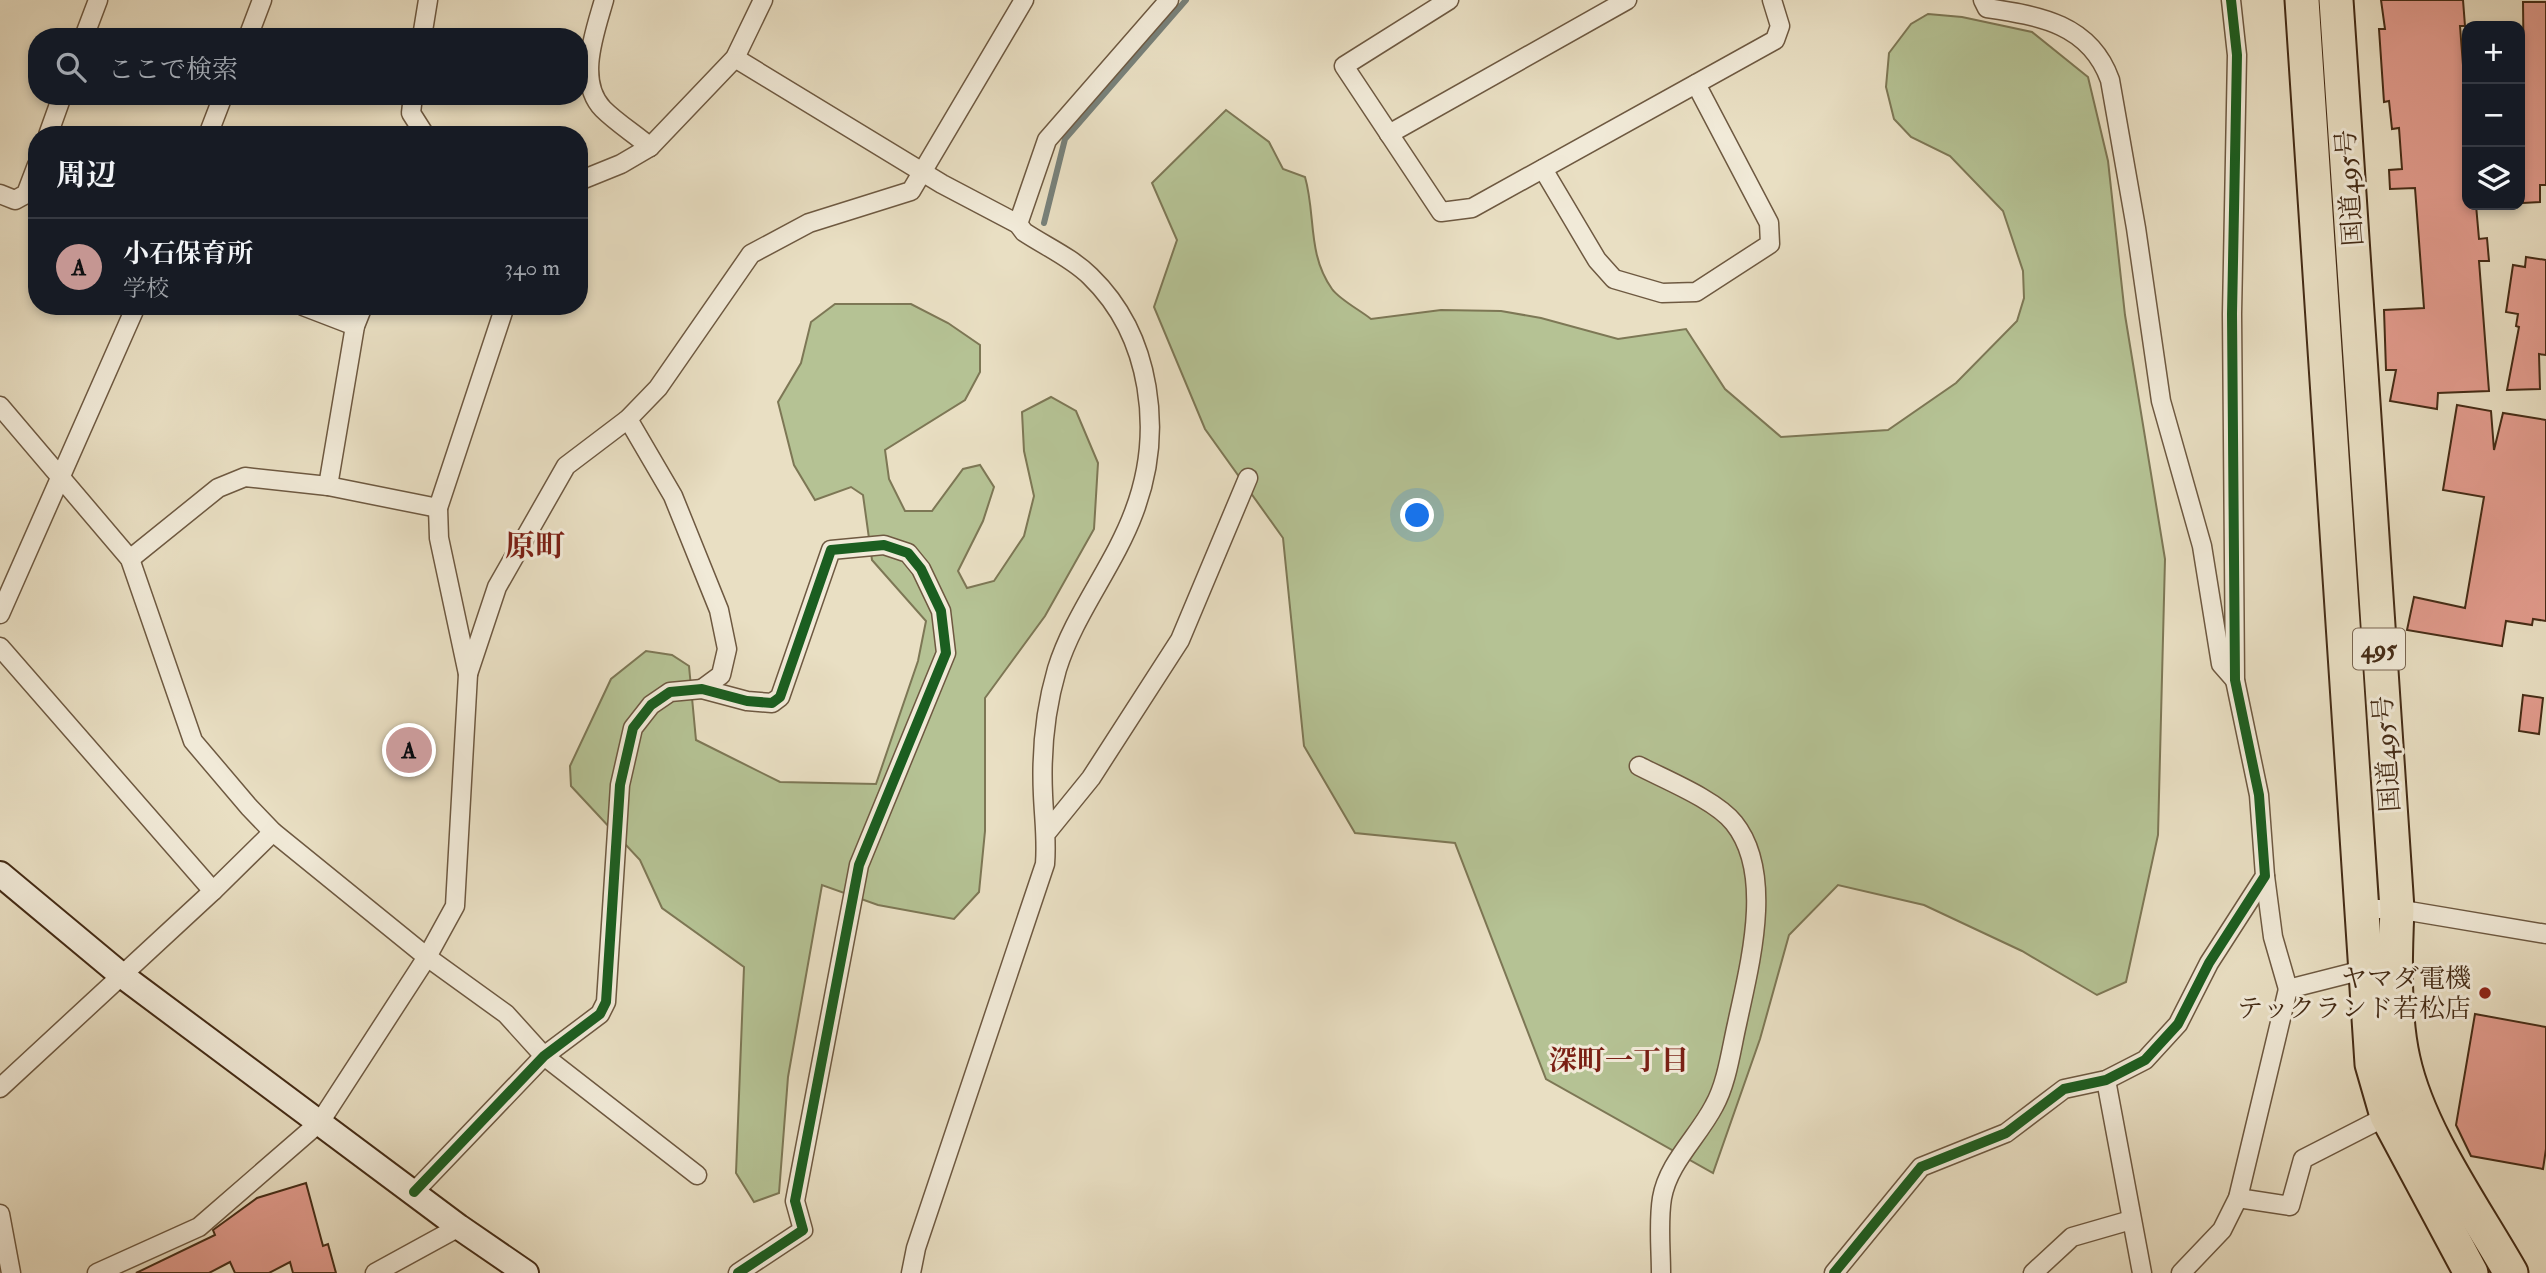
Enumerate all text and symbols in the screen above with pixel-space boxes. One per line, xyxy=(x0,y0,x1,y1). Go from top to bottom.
map controls xyxy=(2462,21,2525,210)
button: + xyxy=(2462,21,2525,84)
search box xyxy=(28,28,588,105)
icon: search xyxy=(52,48,90,86)
text: ここで検索 xyxy=(108,54,238,86)
button: − xyxy=(2462,84,2525,147)
street label: 国道495号 xyxy=(2330,129,2370,247)
button: layers xyxy=(2462,147,2525,210)
text: 周辺 xyxy=(56,157,116,194)
text: 小石保育所 xyxy=(123,238,253,270)
text: A xyxy=(72,253,86,282)
text: 340 m xyxy=(504,253,560,282)
text: 学校 xyxy=(123,274,169,303)
your location xyxy=(1400,498,1434,532)
district label: 原町 xyxy=(505,528,565,565)
road number: 495 xyxy=(2353,628,2405,670)
street label: 国道495号 xyxy=(2367,695,2407,813)
pin: A xyxy=(386,724,432,776)
place label: ヤマダ電機 テックランド若松店 xyxy=(2237,963,2471,1025)
marker: ヤマダ電機 テックランド若松店 xyxy=(2477,985,2493,1001)
district label: 深町一丁目 xyxy=(1549,1044,1689,1079)

